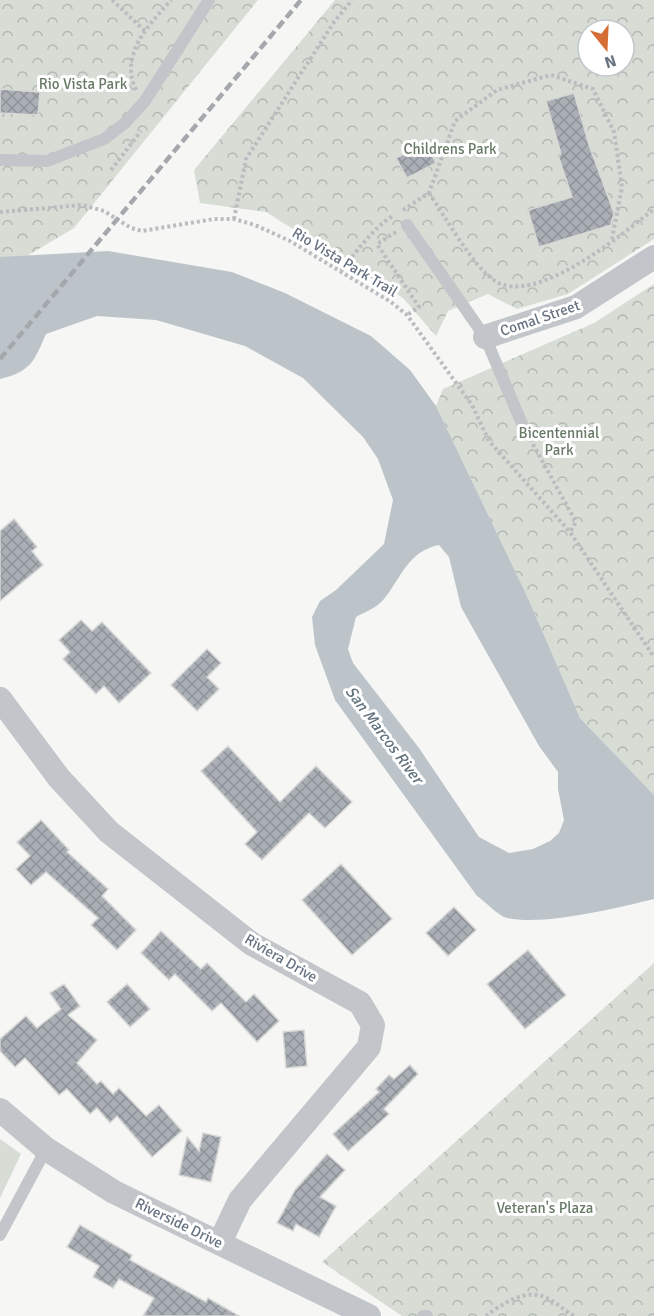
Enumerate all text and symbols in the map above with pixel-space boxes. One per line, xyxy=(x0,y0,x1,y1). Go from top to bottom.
north arrow xyxy=(576,18,636,78)
text: N xyxy=(602,50,619,73)
park label: Rio Vista Park xyxy=(39,75,128,93)
park label: Childrens Park xyxy=(403,140,497,158)
street label: Rio Vista Park Trail xyxy=(289,223,401,301)
street label: Comal Street xyxy=(498,296,582,340)
park label: Bicentennial Park xyxy=(519,424,599,459)
water label: San Marcos River xyxy=(341,682,428,789)
street label: Riviera Drive xyxy=(241,930,321,986)
street label: Riverside Drive xyxy=(132,1194,226,1252)
park label: Veteran's Plaza xyxy=(497,1199,593,1217)

